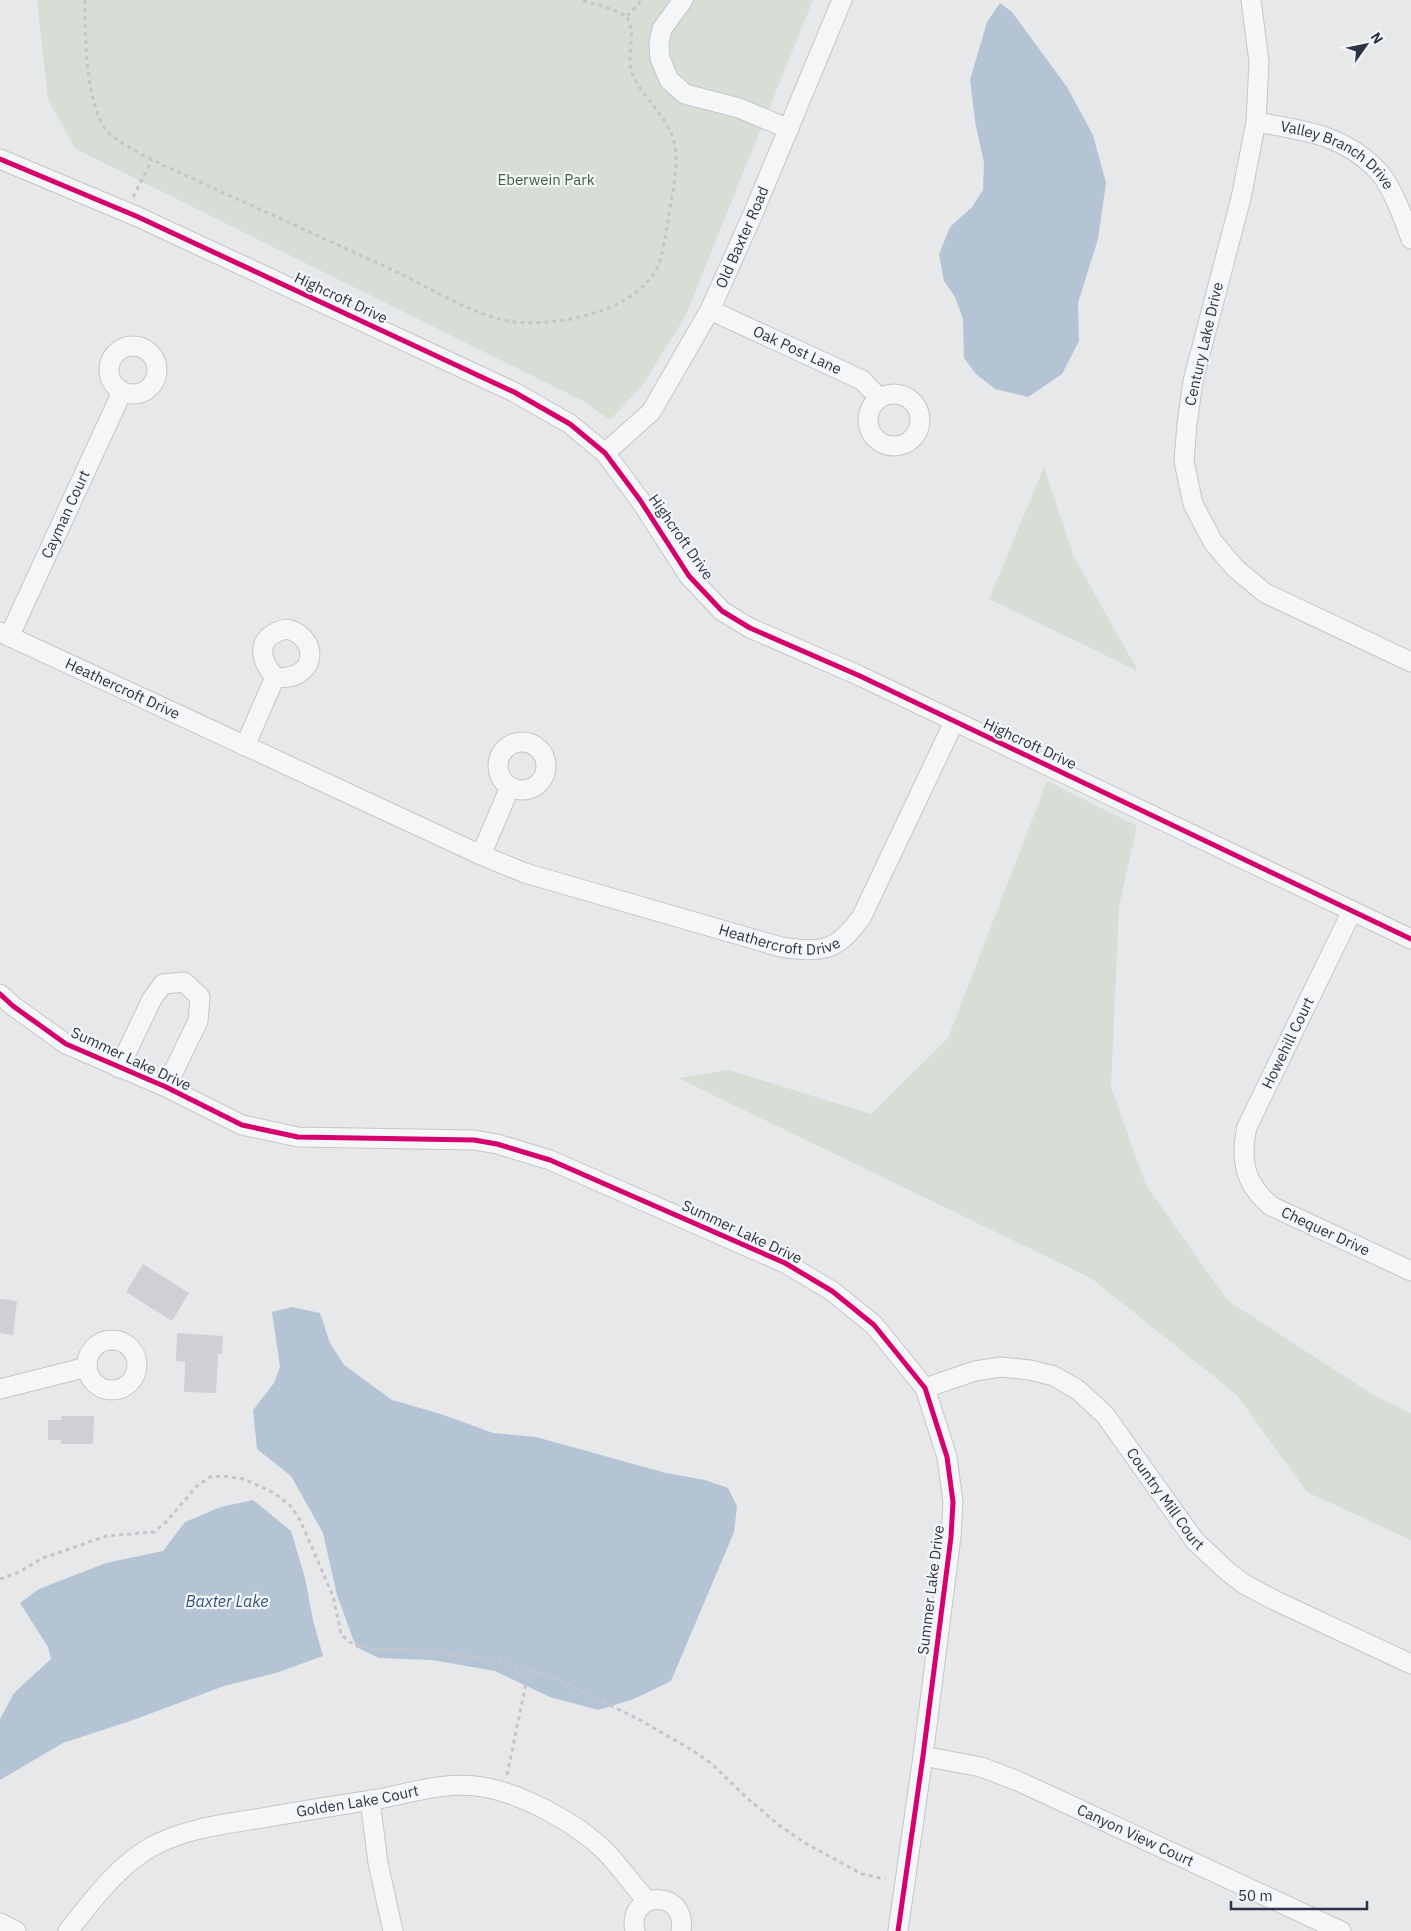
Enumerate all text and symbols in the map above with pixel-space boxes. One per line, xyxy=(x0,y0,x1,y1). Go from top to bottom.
north arrow xyxy=(1341,20,1391,70)
text: N xyxy=(1367,29,1387,47)
street label: Valley Branch Drive xyxy=(1279,116,1398,193)
park label: Eberwein Park xyxy=(497,170,595,189)
street label: Old Baxter Road xyxy=(711,183,772,291)
street label: Highcroft Drive xyxy=(292,268,391,327)
street label: Century Lake Drive xyxy=(1180,280,1227,408)
street label: Oak Post Lane xyxy=(750,321,845,378)
street label: Cayman Court xyxy=(37,467,94,561)
street label: Highcroft Drive xyxy=(645,490,718,583)
street label: Heathercroft Drive xyxy=(62,654,183,723)
street label: Highcroft Drive xyxy=(981,714,1080,773)
street label: Heathercroft Drive xyxy=(717,920,844,959)
street label: Howehill Court xyxy=(1257,994,1318,1092)
street label: Summer Lake Drive xyxy=(68,1022,194,1095)
street label: Summer Lake Drive xyxy=(679,1195,805,1268)
street label: Chequer Drive xyxy=(1278,1202,1373,1260)
street label: Country Mill Court xyxy=(1122,1444,1209,1554)
street label: Summer Lake Drive xyxy=(913,1524,948,1656)
water label: Baxter Lake xyxy=(186,1591,269,1611)
street label: Golden Lake Court xyxy=(295,1781,420,1821)
street label: Canyon View Court xyxy=(1074,1800,1197,1870)
scale bar xyxy=(1231,1878,1367,1910)
text: 50 m xyxy=(1238,1886,1273,1905)

